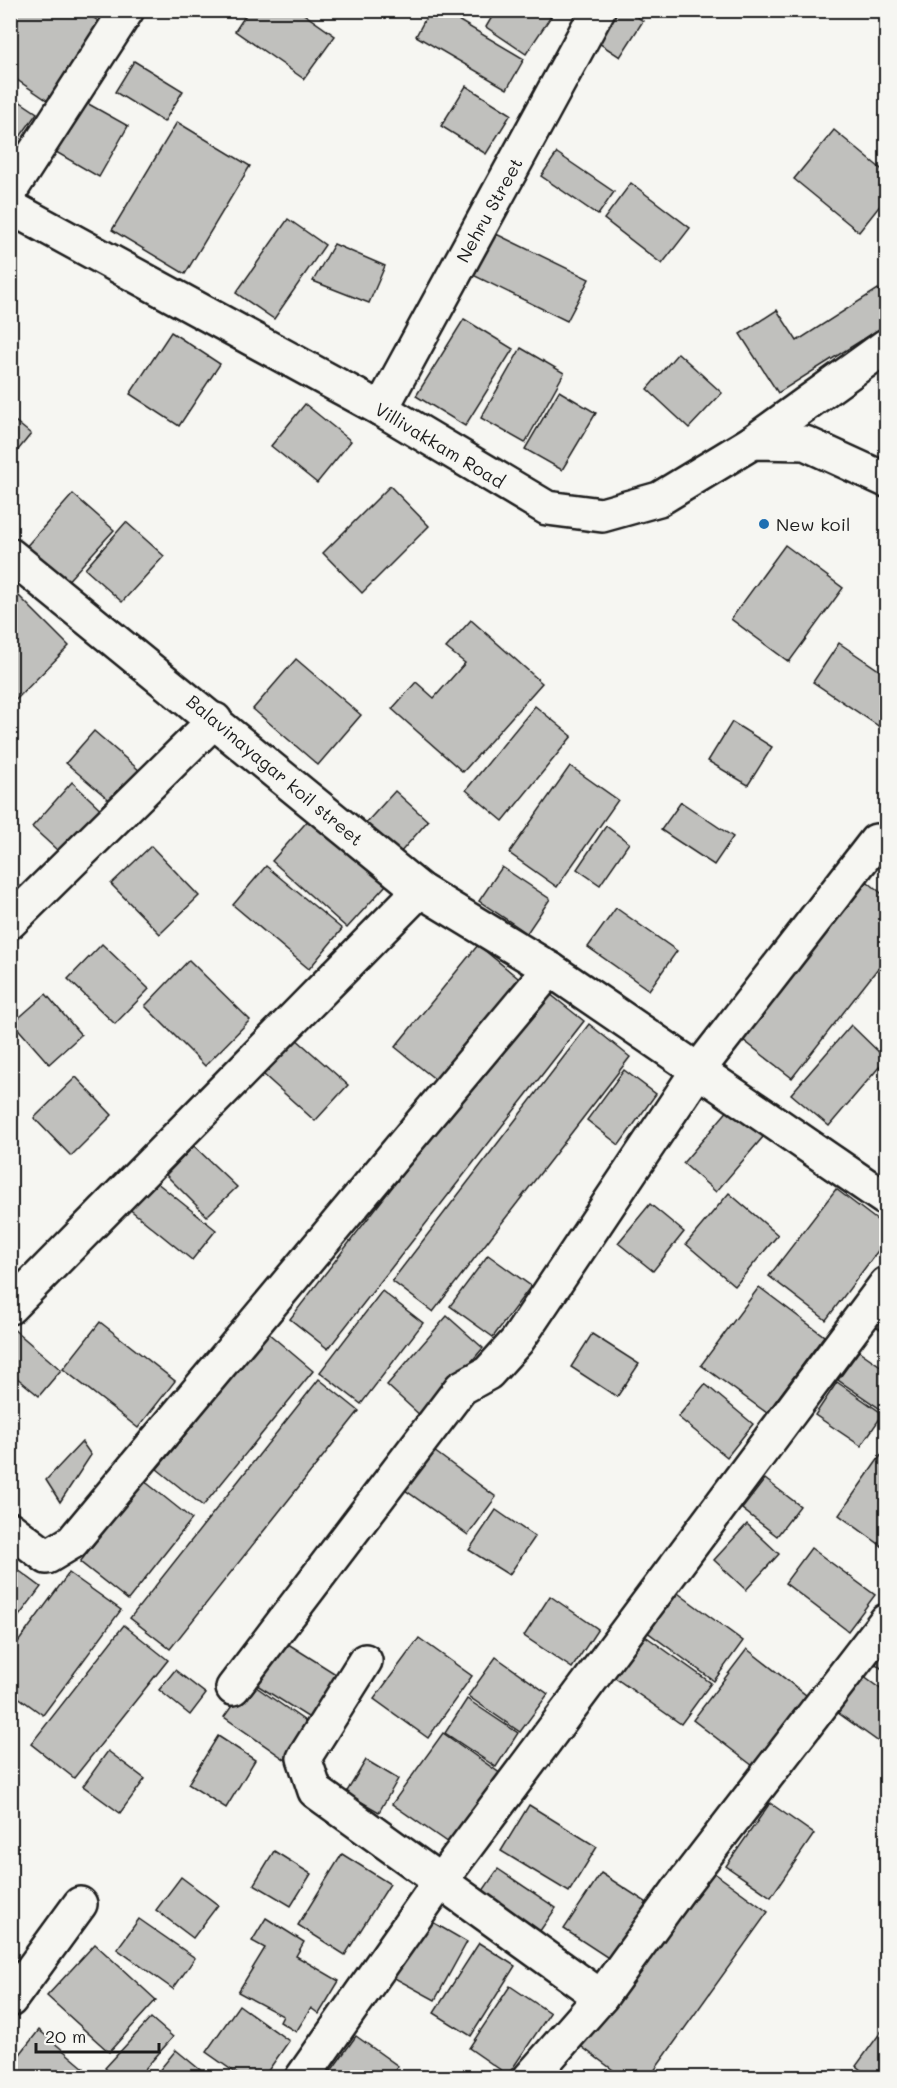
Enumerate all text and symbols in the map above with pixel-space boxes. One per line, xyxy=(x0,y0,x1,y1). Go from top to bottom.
street label: Nehru Street xyxy=(450,153,528,267)
street label: Villivakkam Road xyxy=(371,397,509,493)
place label: New koil xyxy=(776,512,850,536)
marker: New koil xyxy=(757,517,771,531)
street label: Balavinayagar koil street xyxy=(182,689,368,851)
scale bar xyxy=(36,2016,159,2054)
text: 20 m xyxy=(45,2024,86,2048)

